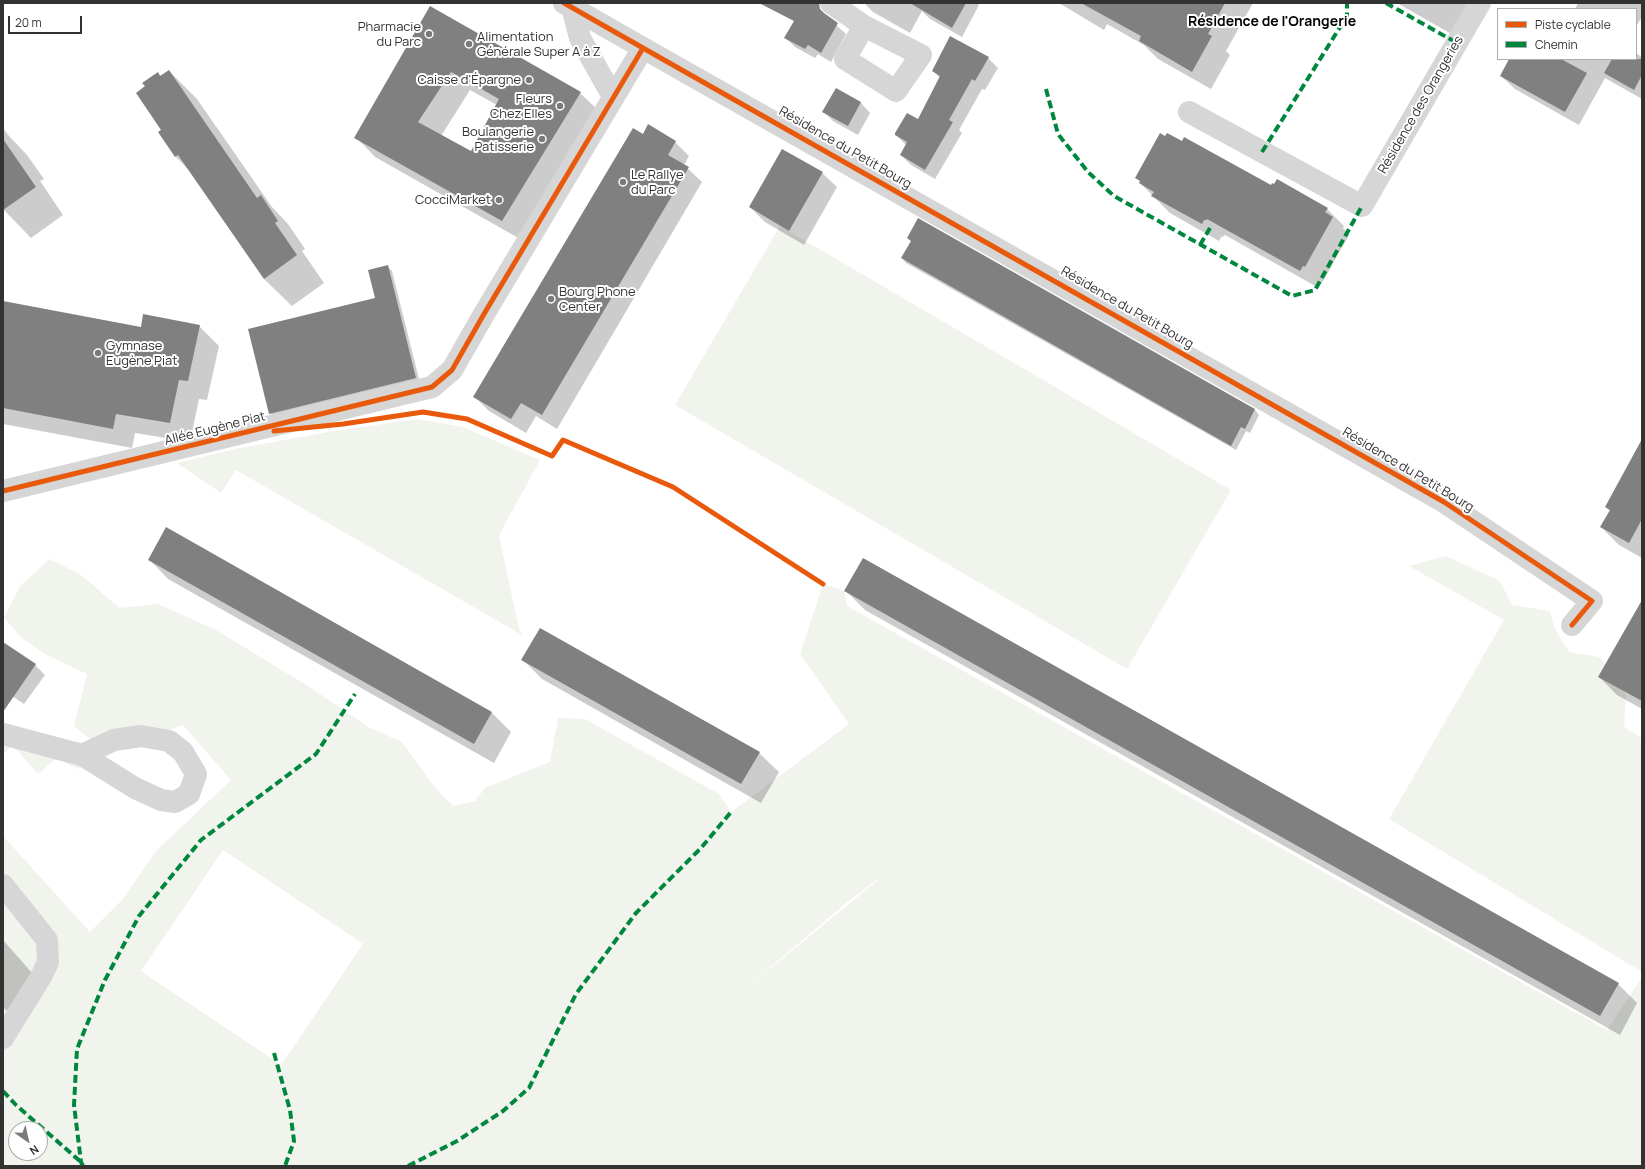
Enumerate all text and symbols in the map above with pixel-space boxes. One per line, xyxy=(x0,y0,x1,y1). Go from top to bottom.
scale bar xyxy=(10,8,84,34)
legend xyxy=(1497,8,1637,60)
text: 20 m xyxy=(15,14,42,31)
district label: Résidence de l'Orangerie xyxy=(1188,14,1356,30)
text: Piste cyclable xyxy=(1535,16,1611,33)
place label: Pharmacie du Parc xyxy=(358,19,421,50)
marker: Pharmacie du Parc xyxy=(424,29,434,39)
place label: Alimentation Générale Super A à Z xyxy=(477,29,601,60)
street label: Résidence des Orangeries xyxy=(1375,33,1467,177)
text: Chemin xyxy=(1535,36,1578,53)
marker: Alimentation Générale Super A à Z xyxy=(464,39,474,49)
place label: Caisse d'Épargne xyxy=(417,72,521,88)
marker: Caisse d'Épargne xyxy=(524,75,534,85)
place label: Fleurs Chez Elles xyxy=(490,91,552,122)
marker: Fleurs Chez Elles xyxy=(555,101,565,111)
street label: Résidence du Petit Bourg xyxy=(776,104,914,192)
place label: Boulangerie Patisserie xyxy=(462,124,534,155)
marker: Boulangerie Patisserie xyxy=(537,134,547,144)
place label: Le Rallye du Parc xyxy=(631,167,684,198)
marker: Le Rallye du Parc xyxy=(618,177,628,187)
place label: CocciMarket xyxy=(415,192,491,208)
marker: CocciMarket xyxy=(494,195,504,205)
street label: Résidence du Petit Bourg xyxy=(1058,264,1196,352)
place label: Bourg Phone Center xyxy=(559,284,636,315)
marker: Bourg Phone Center xyxy=(546,294,556,304)
place label: Gymnase Eugène Piat xyxy=(106,338,177,369)
marker: Gymnase Eugène Piat xyxy=(93,348,103,358)
street label: Allée Eugène Piat xyxy=(163,409,267,449)
street label: Résidence du Petit Bourg xyxy=(1339,425,1477,515)
north arrow xyxy=(8,1121,48,1161)
text: N xyxy=(27,1142,42,1159)

